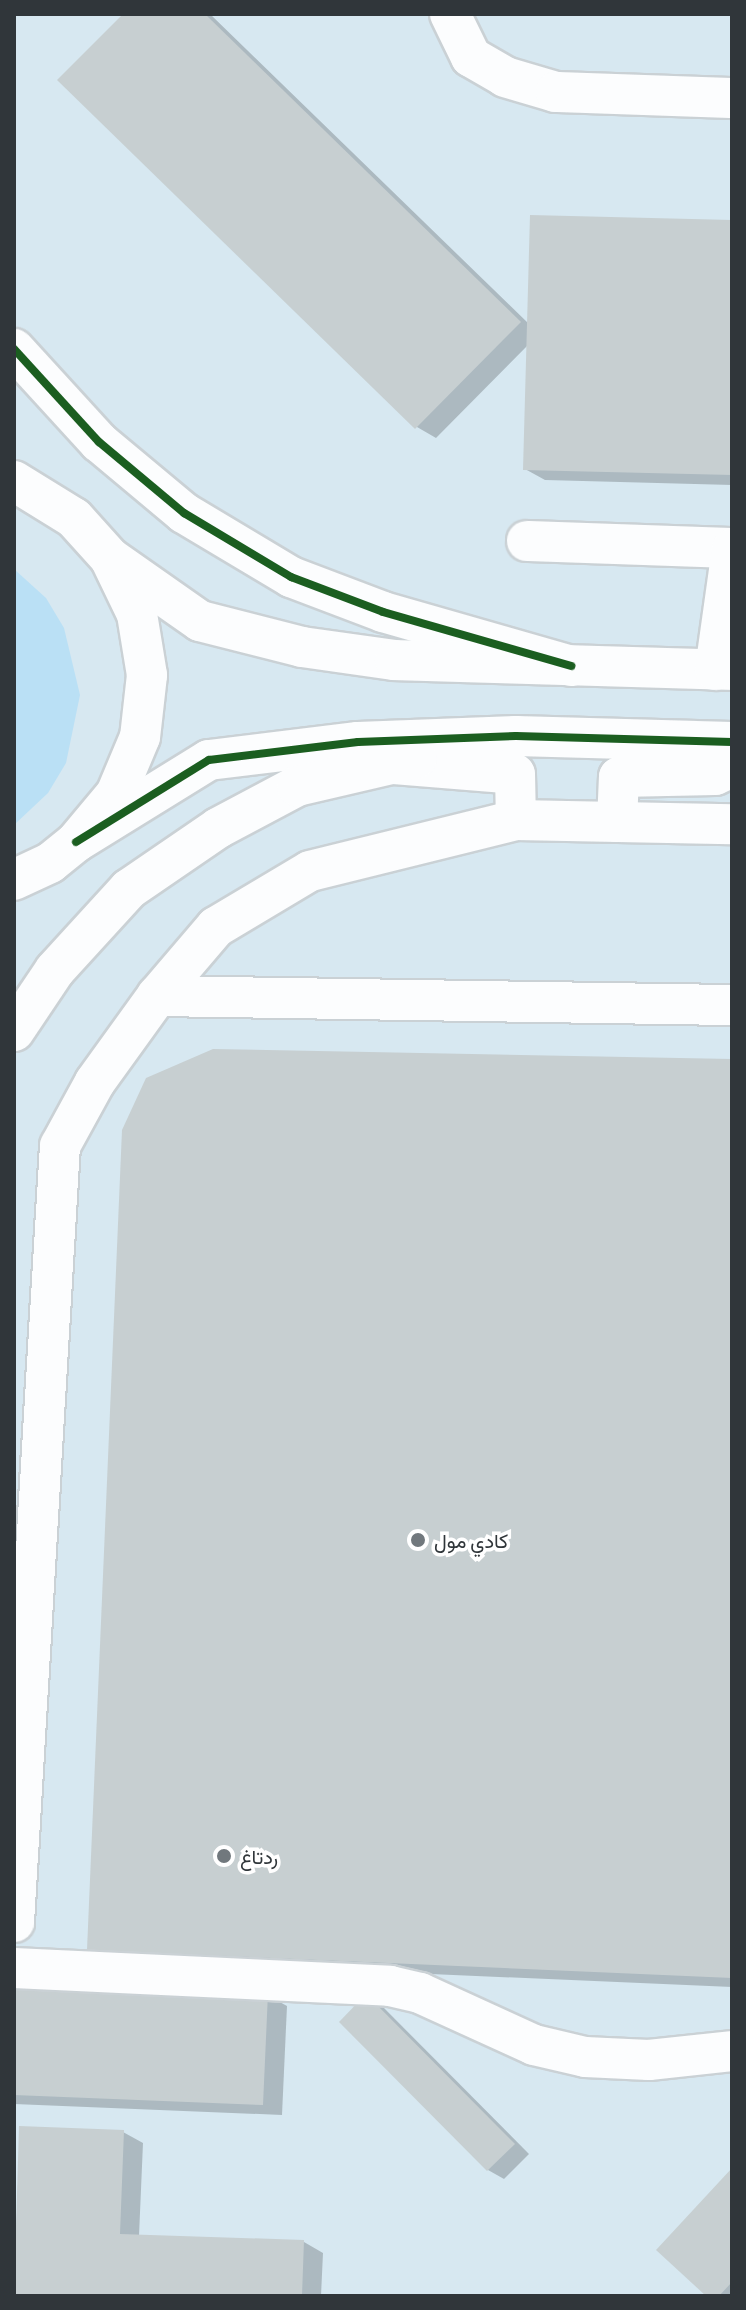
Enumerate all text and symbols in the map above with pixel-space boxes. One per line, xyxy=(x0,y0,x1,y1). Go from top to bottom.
place label: كادي مول xyxy=(434,1528,508,1552)
marker: كادي مول xyxy=(409,1531,427,1549)
place label: ردتاغ xyxy=(240,1844,278,1868)
marker: ردتاغ xyxy=(215,1847,233,1865)

